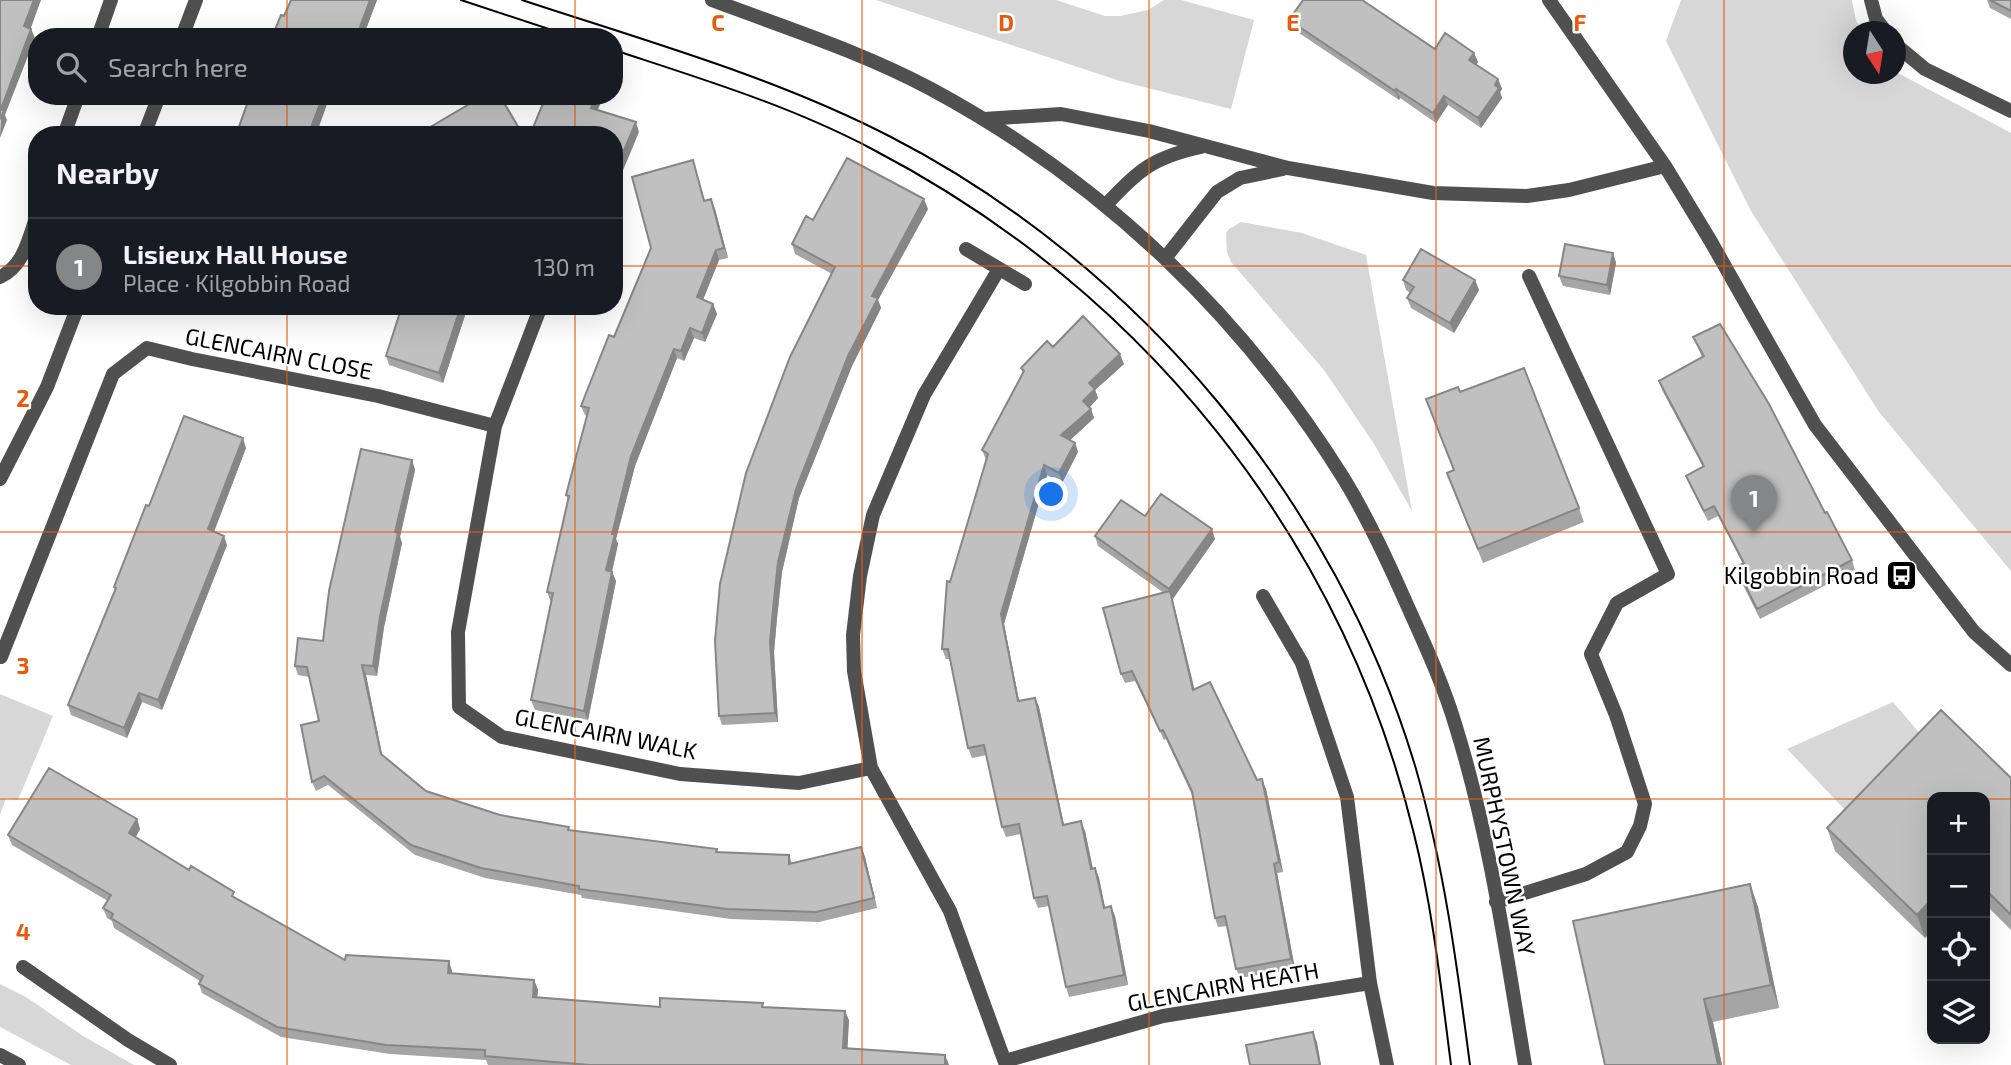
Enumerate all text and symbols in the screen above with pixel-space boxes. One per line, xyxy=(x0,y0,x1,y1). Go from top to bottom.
text: C xyxy=(711,8,725,36)
text: D xyxy=(998,8,1014,36)
text: E xyxy=(1286,8,1300,36)
text: F xyxy=(1574,8,1587,36)
north arrow xyxy=(1843,21,1906,84)
search box xyxy=(28,28,623,105)
icon: search xyxy=(52,48,90,86)
text: Search here xyxy=(108,51,248,82)
text: Nearby xyxy=(56,154,159,190)
text: Lisieux Hall House xyxy=(123,238,348,269)
text: 1 xyxy=(74,253,84,281)
text: 130 m xyxy=(534,253,595,281)
text: Place · Kilgobbin Road xyxy=(123,269,350,297)
street label: GLENCAIRN CLOSE xyxy=(183,321,375,385)
text: 2 xyxy=(16,384,30,412)
pin: 1 xyxy=(1731,475,1777,533)
your location xyxy=(1034,477,1068,511)
bus stop icon: Kilgobbin Road xyxy=(1885,558,1919,592)
place label: Kilgobbin Road xyxy=(1724,561,1879,589)
text: 3 xyxy=(16,651,30,679)
street label: GLENCAIRN WALK xyxy=(512,702,700,764)
street label: MURPHYSTOWN WAY xyxy=(1468,734,1542,958)
map controls xyxy=(1927,792,1990,1044)
button: + xyxy=(1927,792,1990,855)
button: − xyxy=(1927,855,1990,918)
text: 4 xyxy=(16,917,30,945)
button: locate xyxy=(1927,918,1990,981)
street label: GLENCAIRN HEATH xyxy=(1125,955,1321,1017)
button: layers xyxy=(1927,981,1990,1044)

